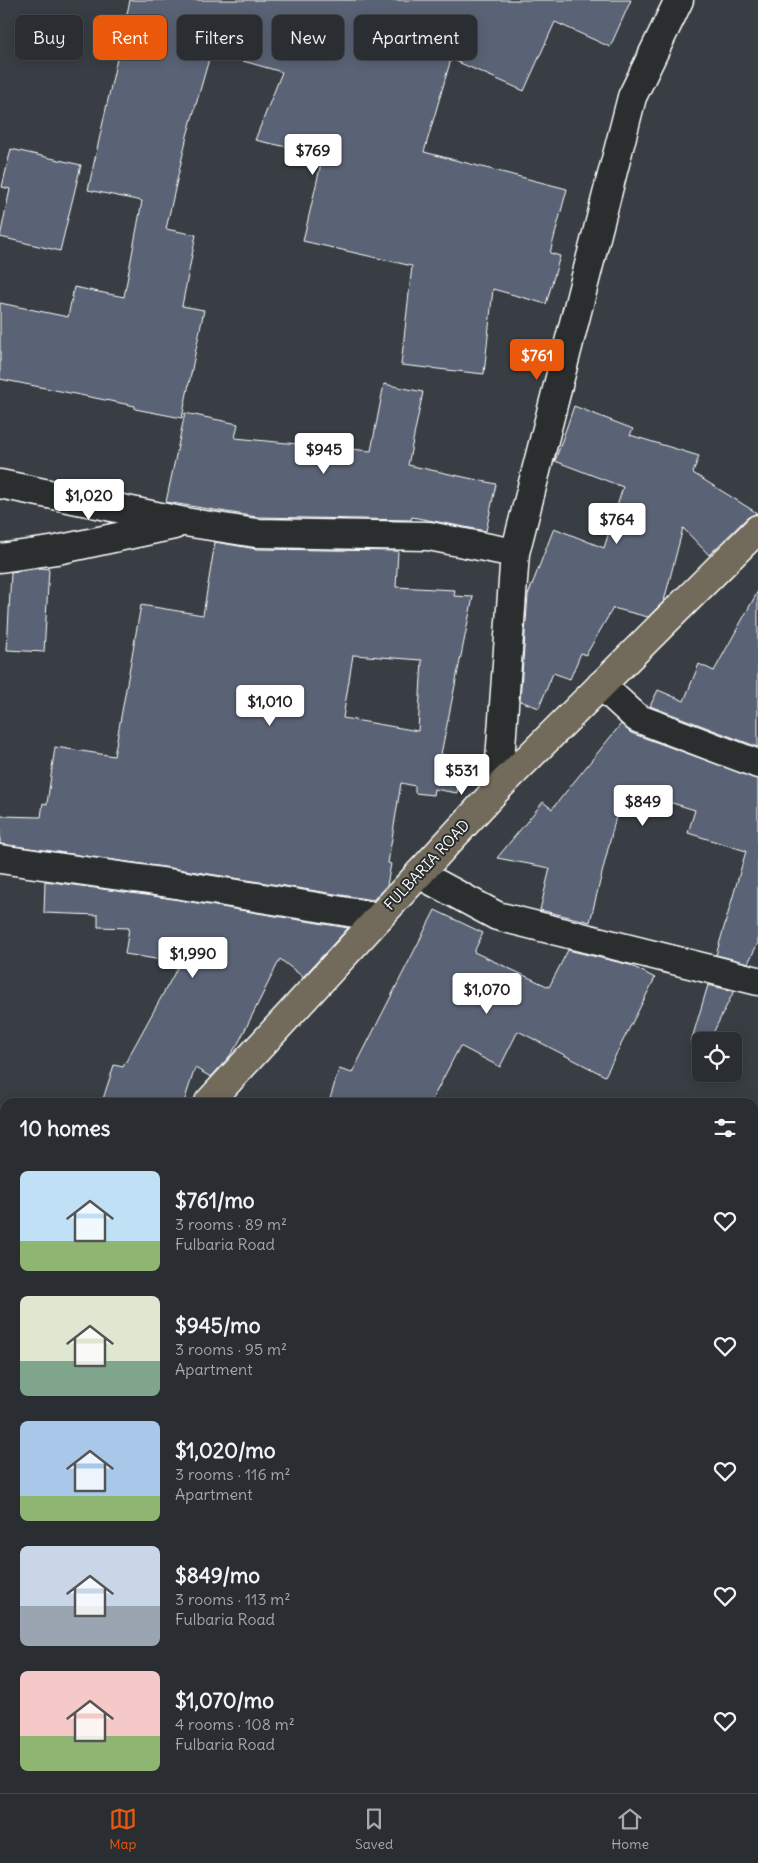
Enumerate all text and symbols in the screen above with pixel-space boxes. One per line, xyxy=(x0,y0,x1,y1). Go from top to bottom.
chip: Buy xyxy=(15,15,83,60)
chip: Rent xyxy=(93,15,167,60)
chip: Filters xyxy=(177,15,262,60)
chip: New xyxy=(272,15,344,60)
chip: Apartment xyxy=(354,15,477,60)
pin: $769 xyxy=(283,134,343,176)
text: $769 xyxy=(296,140,330,160)
pin: $761 xyxy=(507,338,567,381)
text: $761 xyxy=(521,345,553,365)
pin: $945 xyxy=(294,432,354,475)
text: $945 xyxy=(306,439,342,459)
pin: $1,020 xyxy=(48,478,130,521)
text: $1,020 xyxy=(65,485,113,505)
pin: $764 xyxy=(587,502,647,545)
text: $764 xyxy=(600,509,634,529)
pin: $1,010 xyxy=(229,684,311,727)
text: $1,010 xyxy=(247,691,293,711)
pin: $531 xyxy=(432,754,492,796)
text: $531 xyxy=(445,760,479,780)
pin: $849 xyxy=(613,784,673,827)
text: $849 xyxy=(625,791,661,811)
street label: FULBARIA ROAD xyxy=(380,815,473,914)
pin: $1,990 xyxy=(152,936,234,979)
text: $1,990 xyxy=(169,943,217,963)
pin: $1,070 xyxy=(446,972,528,1015)
text: $1,070 xyxy=(464,979,510,999)
map controls xyxy=(692,1032,742,1082)
button: locate xyxy=(692,1032,742,1082)
icon: filters xyxy=(711,1114,739,1142)
text: 10 homes xyxy=(20,1115,110,1142)
text: $761/mo xyxy=(175,1187,255,1214)
icon: home xyxy=(60,1191,120,1251)
icon: heart xyxy=(711,1207,739,1235)
text: 3 rooms · 89 m² xyxy=(175,1214,287,1234)
text: Fulbaria Road xyxy=(175,1234,275,1254)
text: $945/mo xyxy=(175,1312,261,1339)
icon: home xyxy=(60,1316,120,1376)
icon: heart xyxy=(711,1332,739,1360)
text: 3 rooms · 95 m² xyxy=(175,1339,287,1359)
text: Apartment xyxy=(175,1359,253,1379)
text: $1,020/mo xyxy=(175,1437,276,1464)
icon: home xyxy=(60,1441,120,1501)
icon: heart xyxy=(711,1457,739,1485)
text: 3 rooms · 116 m² xyxy=(175,1464,291,1484)
text: Apartment xyxy=(175,1484,253,1504)
text: $849/mo xyxy=(175,1562,260,1589)
icon: home xyxy=(60,1566,120,1626)
icon: heart xyxy=(711,1582,739,1610)
text: 3 rooms · 113 m² xyxy=(175,1589,290,1609)
text: Fulbaria Road xyxy=(175,1609,275,1629)
text: $1,070/mo xyxy=(175,1687,274,1714)
icon: home xyxy=(60,1691,120,1751)
icon: heart xyxy=(711,1707,739,1735)
text: 4 rooms · 108 m² xyxy=(175,1714,295,1734)
text: Fulbaria Road xyxy=(175,1734,275,1754)
tab: Map xyxy=(109,1805,137,1853)
tab: Saved xyxy=(355,1805,393,1853)
tab: Home xyxy=(611,1805,649,1853)

